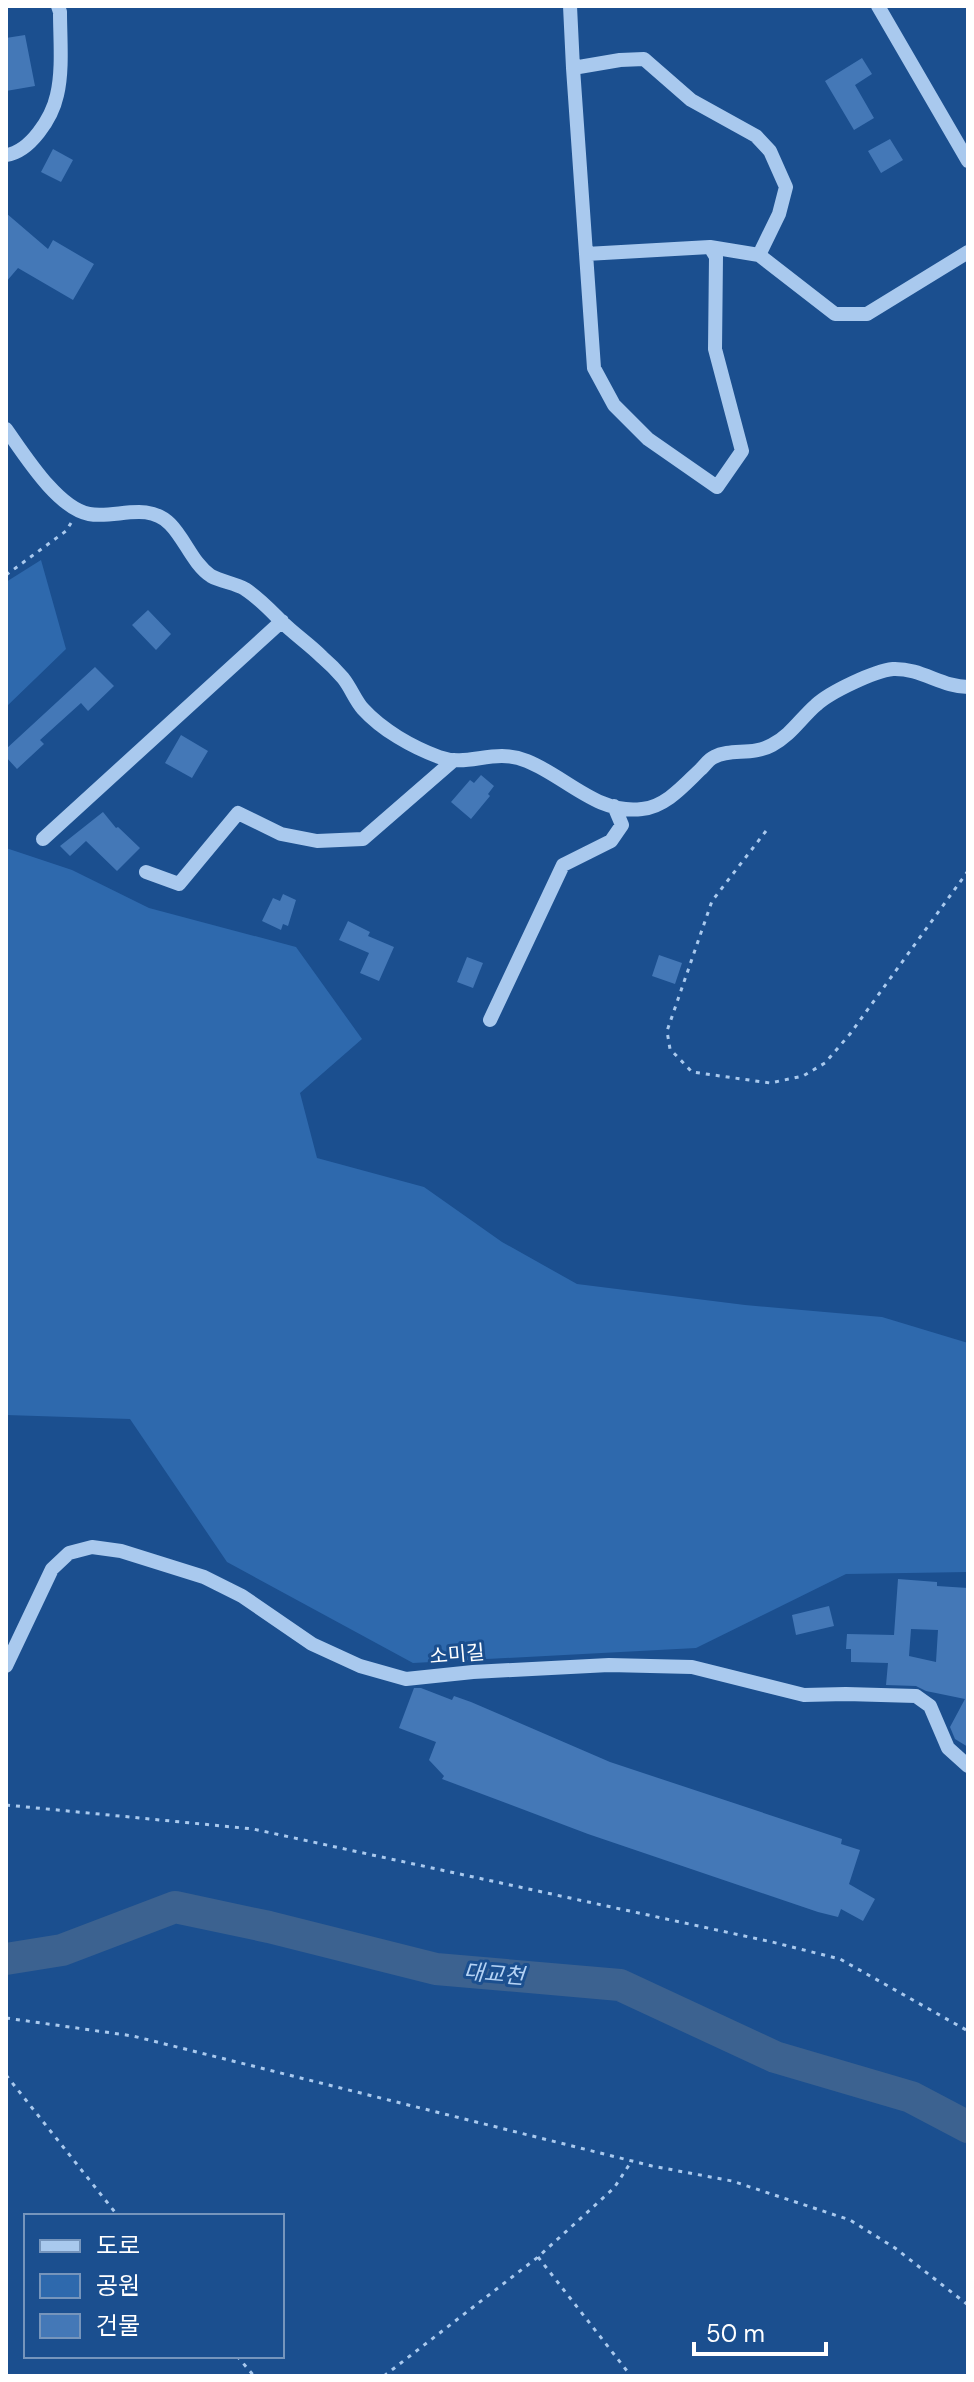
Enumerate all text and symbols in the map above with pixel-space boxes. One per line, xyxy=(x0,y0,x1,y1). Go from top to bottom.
street label: 소미길 xyxy=(428,1639,486,1669)
water label: 대교천 xyxy=(462,1957,528,1991)
legend xyxy=(24,2214,284,2358)
text: 도로 xyxy=(96,2230,140,2261)
text: 공원 xyxy=(96,2270,140,2301)
scale bar xyxy=(694,2306,826,2356)
text: 건물 xyxy=(96,2310,140,2341)
text: 50 m xyxy=(706,2318,765,2349)

